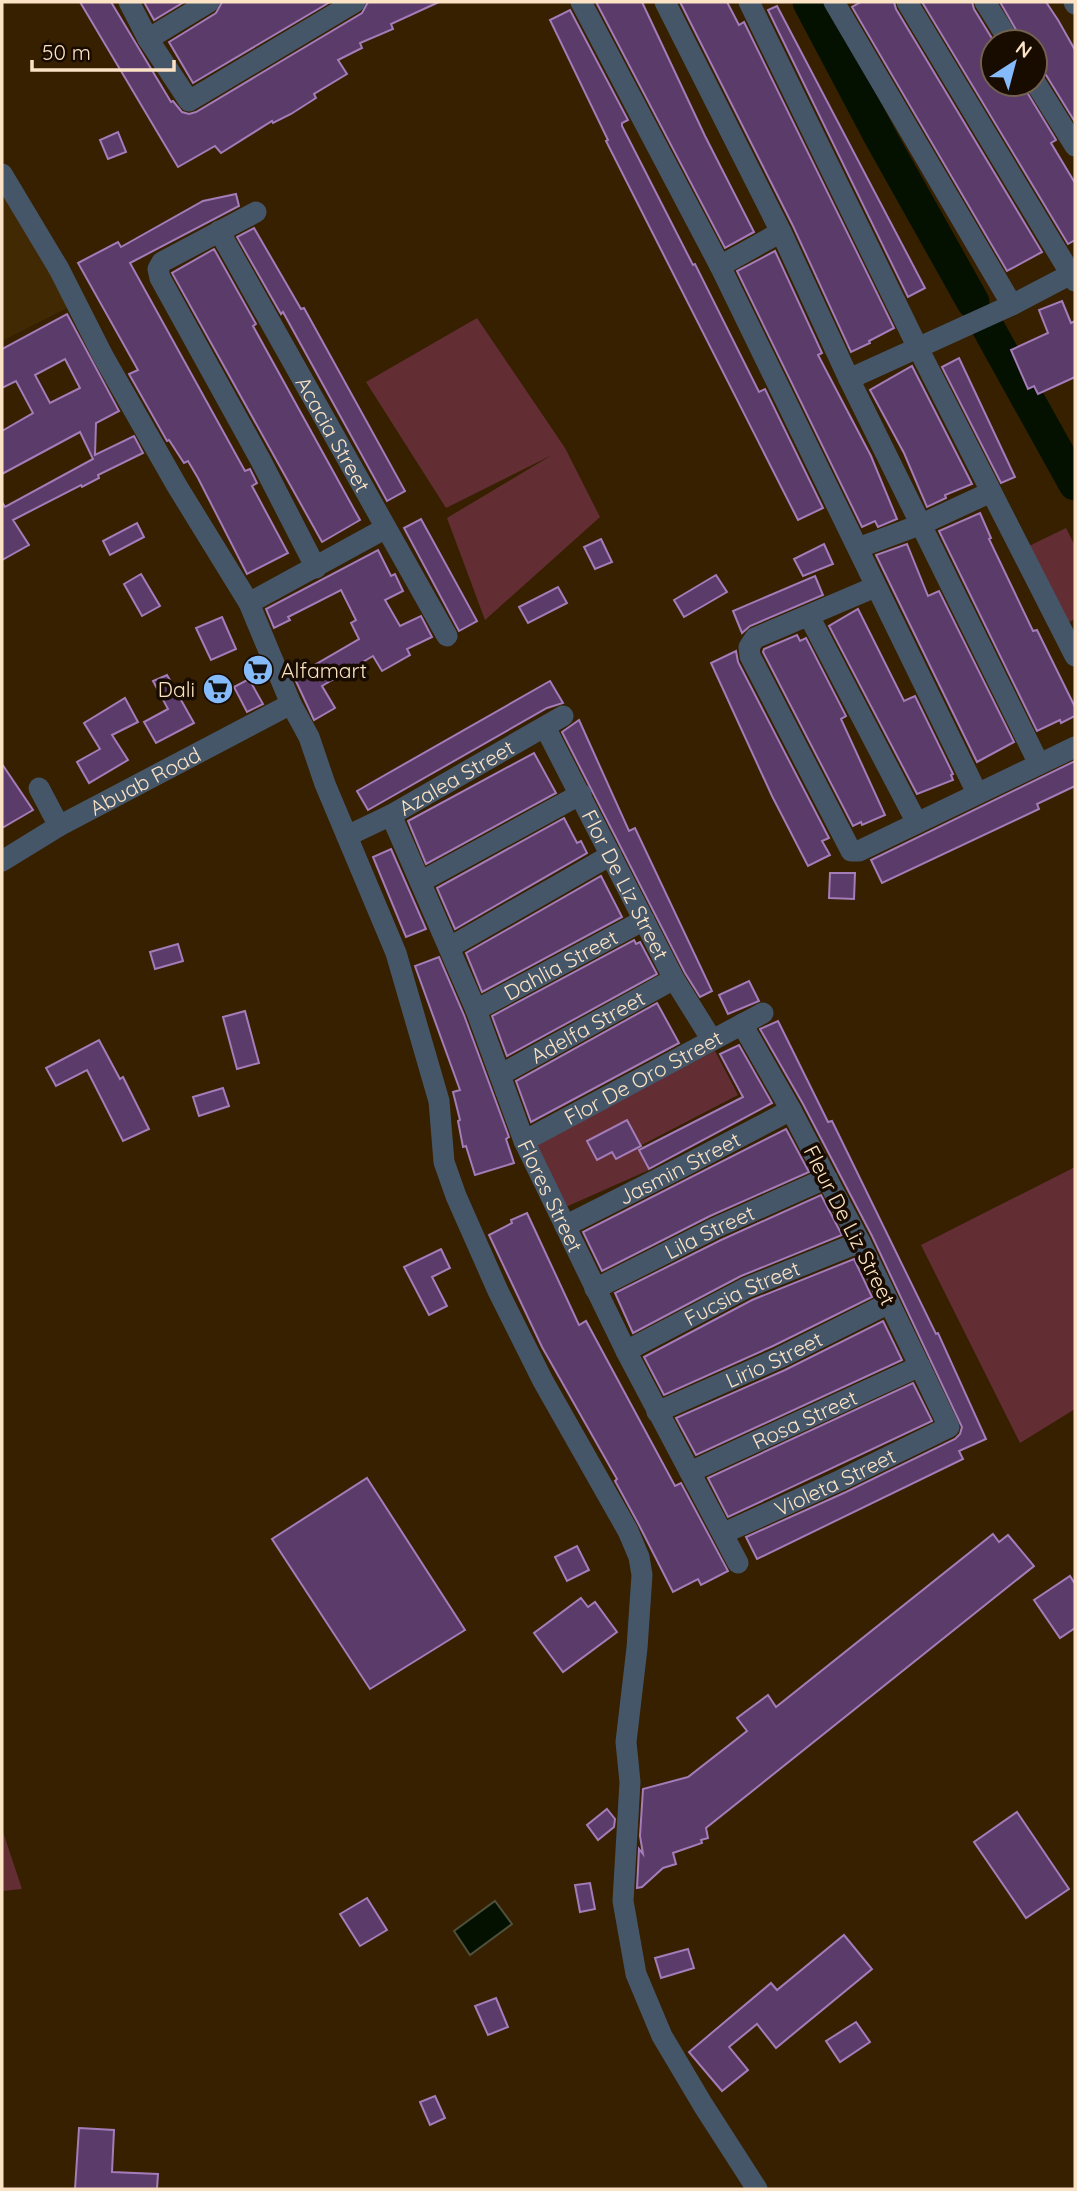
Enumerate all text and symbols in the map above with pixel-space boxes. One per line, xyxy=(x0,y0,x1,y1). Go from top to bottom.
scale bar xyxy=(32,28,173,72)
north arrow xyxy=(979,28,1049,98)
text: N xyxy=(1011,35,1037,63)
text: 50 m xyxy=(42,39,91,65)
street label: Acacia Street xyxy=(290,372,376,496)
supermarket icon: Alfamart xyxy=(241,653,275,687)
place label: Alfamart xyxy=(281,657,367,683)
supermarket icon: Dali xyxy=(201,672,235,706)
place label: Dali xyxy=(158,676,195,702)
street label: Azalea Street xyxy=(394,734,519,821)
street label: Abuab Road xyxy=(85,741,205,821)
street label: Flor De Liz Street xyxy=(577,805,675,964)
street label: Dahlia Street xyxy=(499,924,622,1006)
street label: Adelfa Street xyxy=(526,985,649,1069)
street label: Flor De Oro Street xyxy=(560,1024,726,1130)
street label: Jasmin Street xyxy=(614,1126,745,1210)
street label: Flores Street xyxy=(512,1135,589,1256)
street label: Fleur De Liz Street xyxy=(798,1141,902,1309)
street label: Lila Street xyxy=(660,1199,758,1264)
street label: Fucsia Street xyxy=(680,1255,804,1331)
street label: Lirio Street xyxy=(721,1326,827,1393)
street label: Rosa Street xyxy=(748,1384,861,1455)
street label: Violeta Street xyxy=(770,1442,900,1521)

